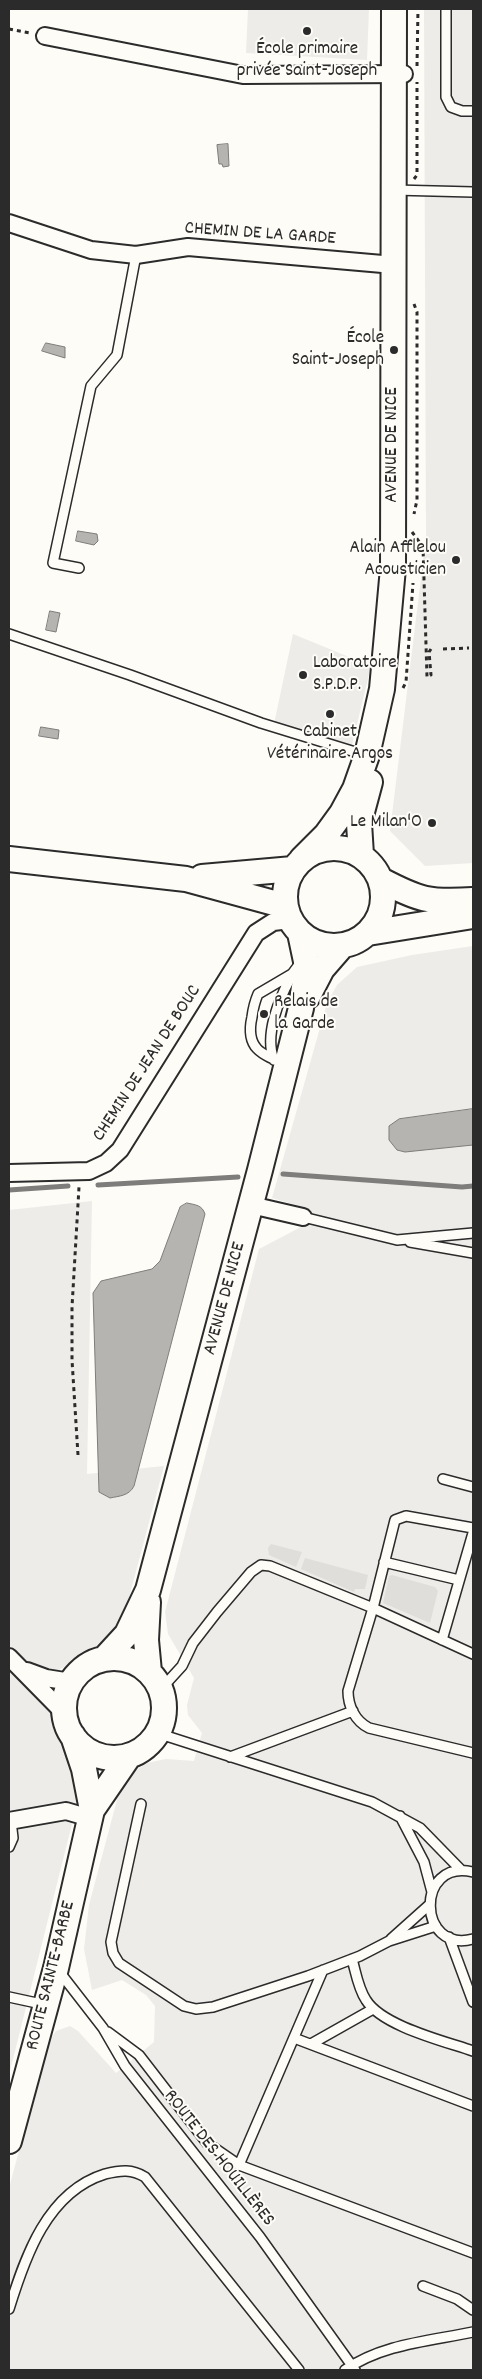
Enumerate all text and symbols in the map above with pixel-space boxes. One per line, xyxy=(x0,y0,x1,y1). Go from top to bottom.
marker: École primaire privée Saint-Joseph xyxy=(301,25,313,37)
place label: École primaire privée Saint-Joseph xyxy=(237,39,377,83)
street label: CHEMIN DE LA GARDE xyxy=(184,218,336,252)
place label: École Saint-Joseph xyxy=(292,328,384,372)
marker: École Saint-Joseph xyxy=(388,344,400,356)
street label: AVENUE DE NICE xyxy=(382,387,404,503)
place label: Alain Afflelou Acousticien xyxy=(349,538,446,582)
marker: Alain Afflelou Acousticien xyxy=(450,554,462,566)
place label: Laboratoire S.P.D.P. xyxy=(313,653,397,697)
marker: Laboratoire S.P.D.P. xyxy=(297,669,309,681)
marker: Cabinet Vétérinaire Argos xyxy=(324,708,336,720)
place label: Cabinet Vétérinaire Argos xyxy=(267,722,393,766)
place label: Le Milan'O xyxy=(350,812,422,834)
marker: Le Milan'O xyxy=(426,817,438,829)
street label: CHEMIN DE JEAN DE BOUC xyxy=(89,981,207,1147)
place label: Relais de la Garde xyxy=(274,992,338,1036)
marker: Relais de la Garde xyxy=(258,1008,270,1020)
street label: AVENUE DE NICE xyxy=(200,1240,252,1358)
street label: ROUTE SAINTE-BARBE xyxy=(22,1899,82,2053)
street label: ROUTE DES HOUILLÈRES xyxy=(158,2086,278,2232)

